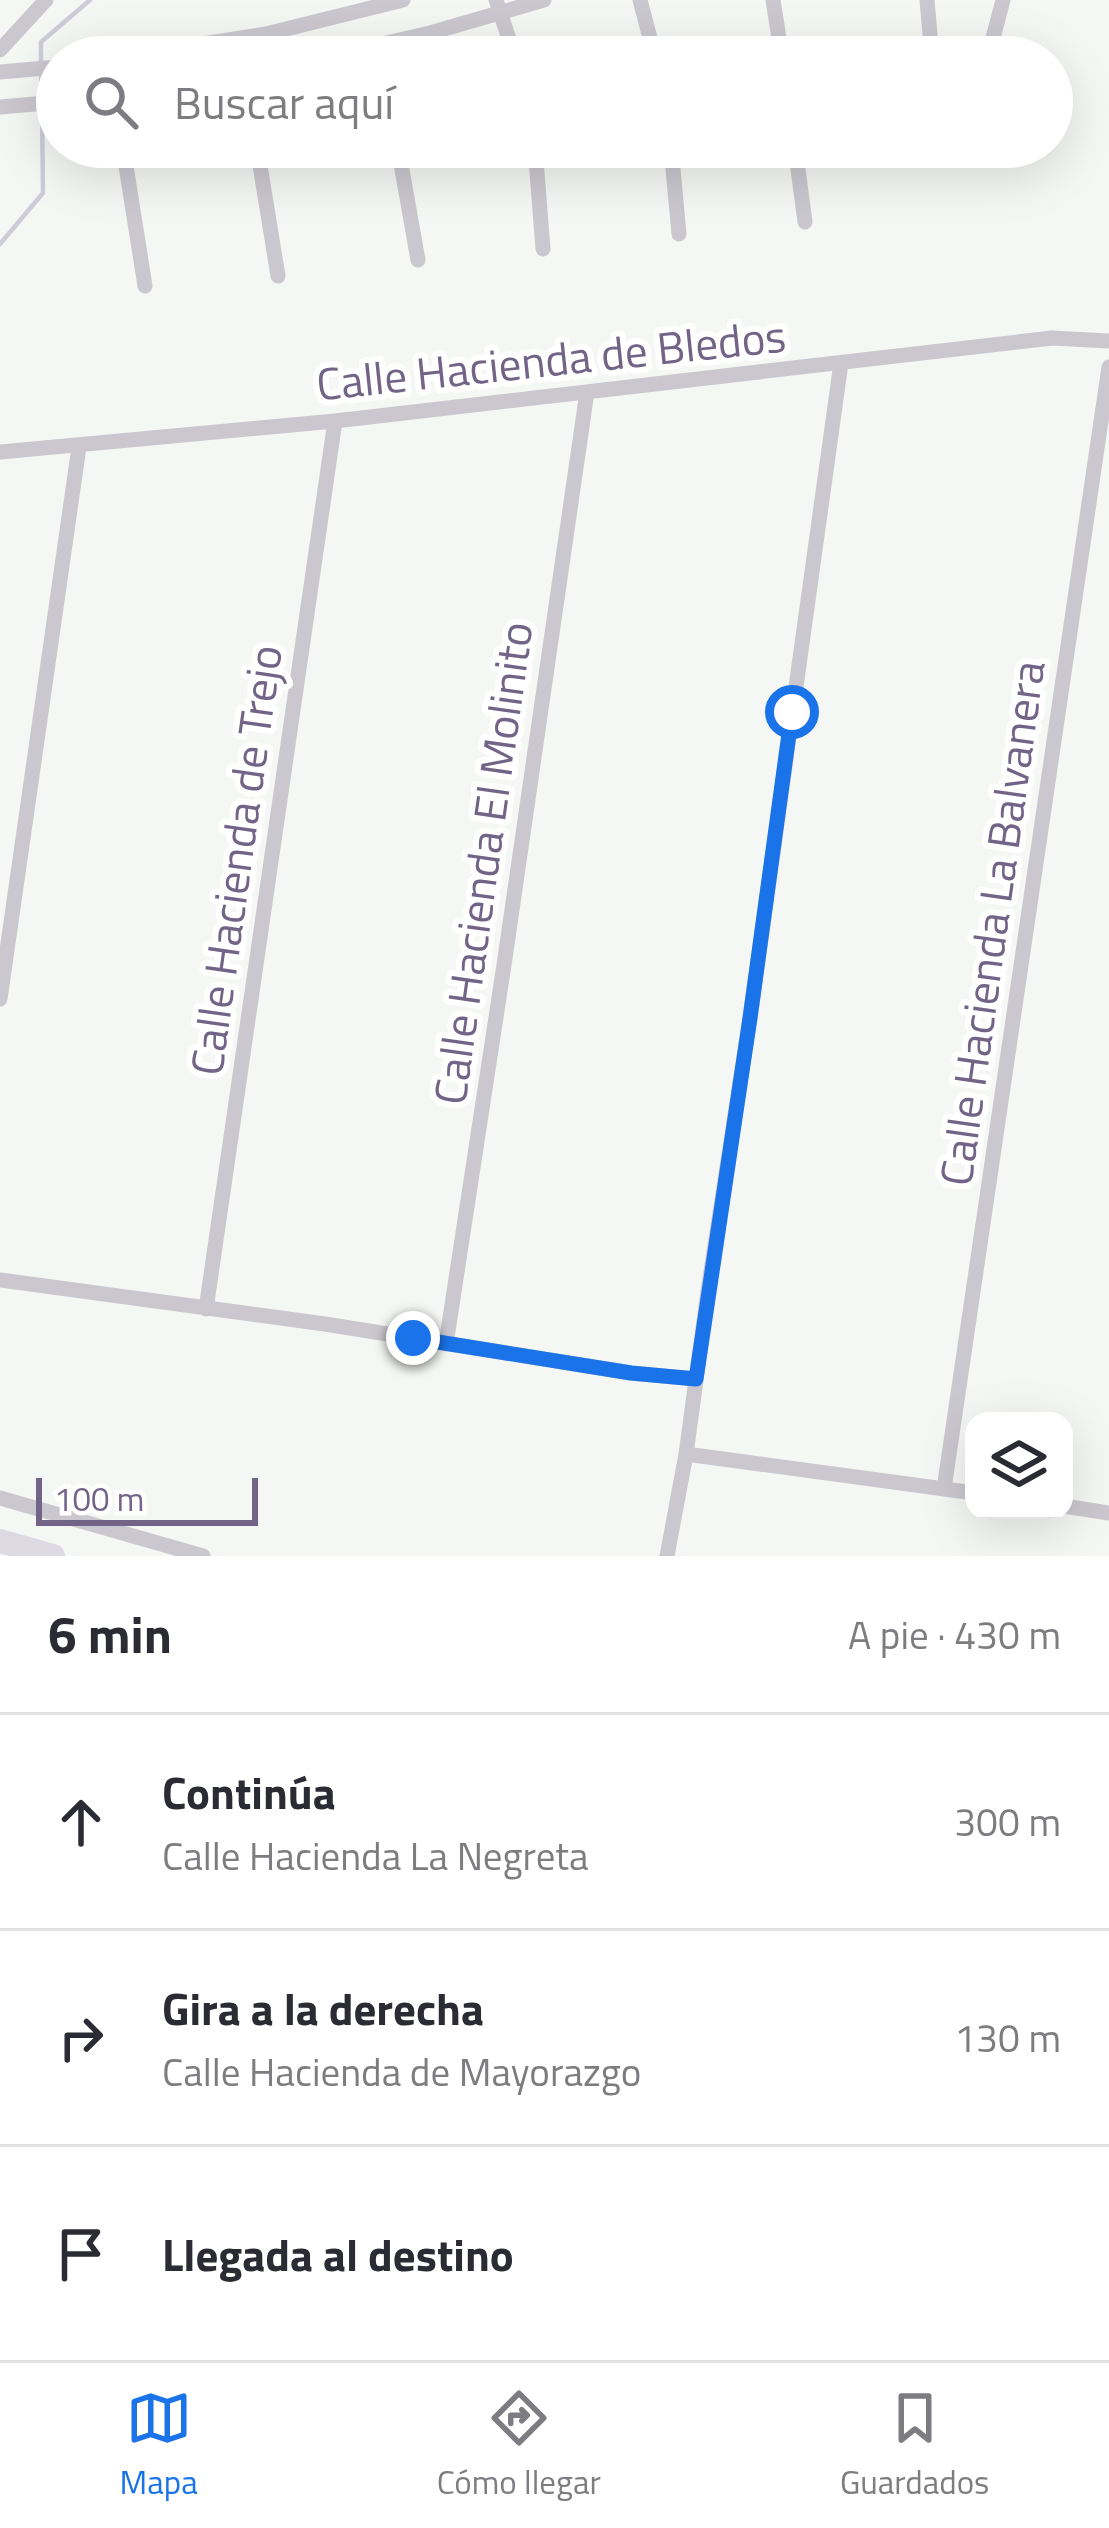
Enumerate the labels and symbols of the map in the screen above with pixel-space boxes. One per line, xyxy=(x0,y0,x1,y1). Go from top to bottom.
street label: Calle Hacienda de Bledos xyxy=(313,301,789,417)
street label: Calle Hacienda El Molinito xyxy=(414,617,550,1109)
street label: Calle Hacienda de Trejo xyxy=(171,641,299,1079)
street label: Calle Hacienda La Balvanera xyxy=(920,656,1062,1190)
route start xyxy=(765,685,819,739)
route end xyxy=(386,1311,440,1365)
scale bar xyxy=(36,1472,258,1525)

